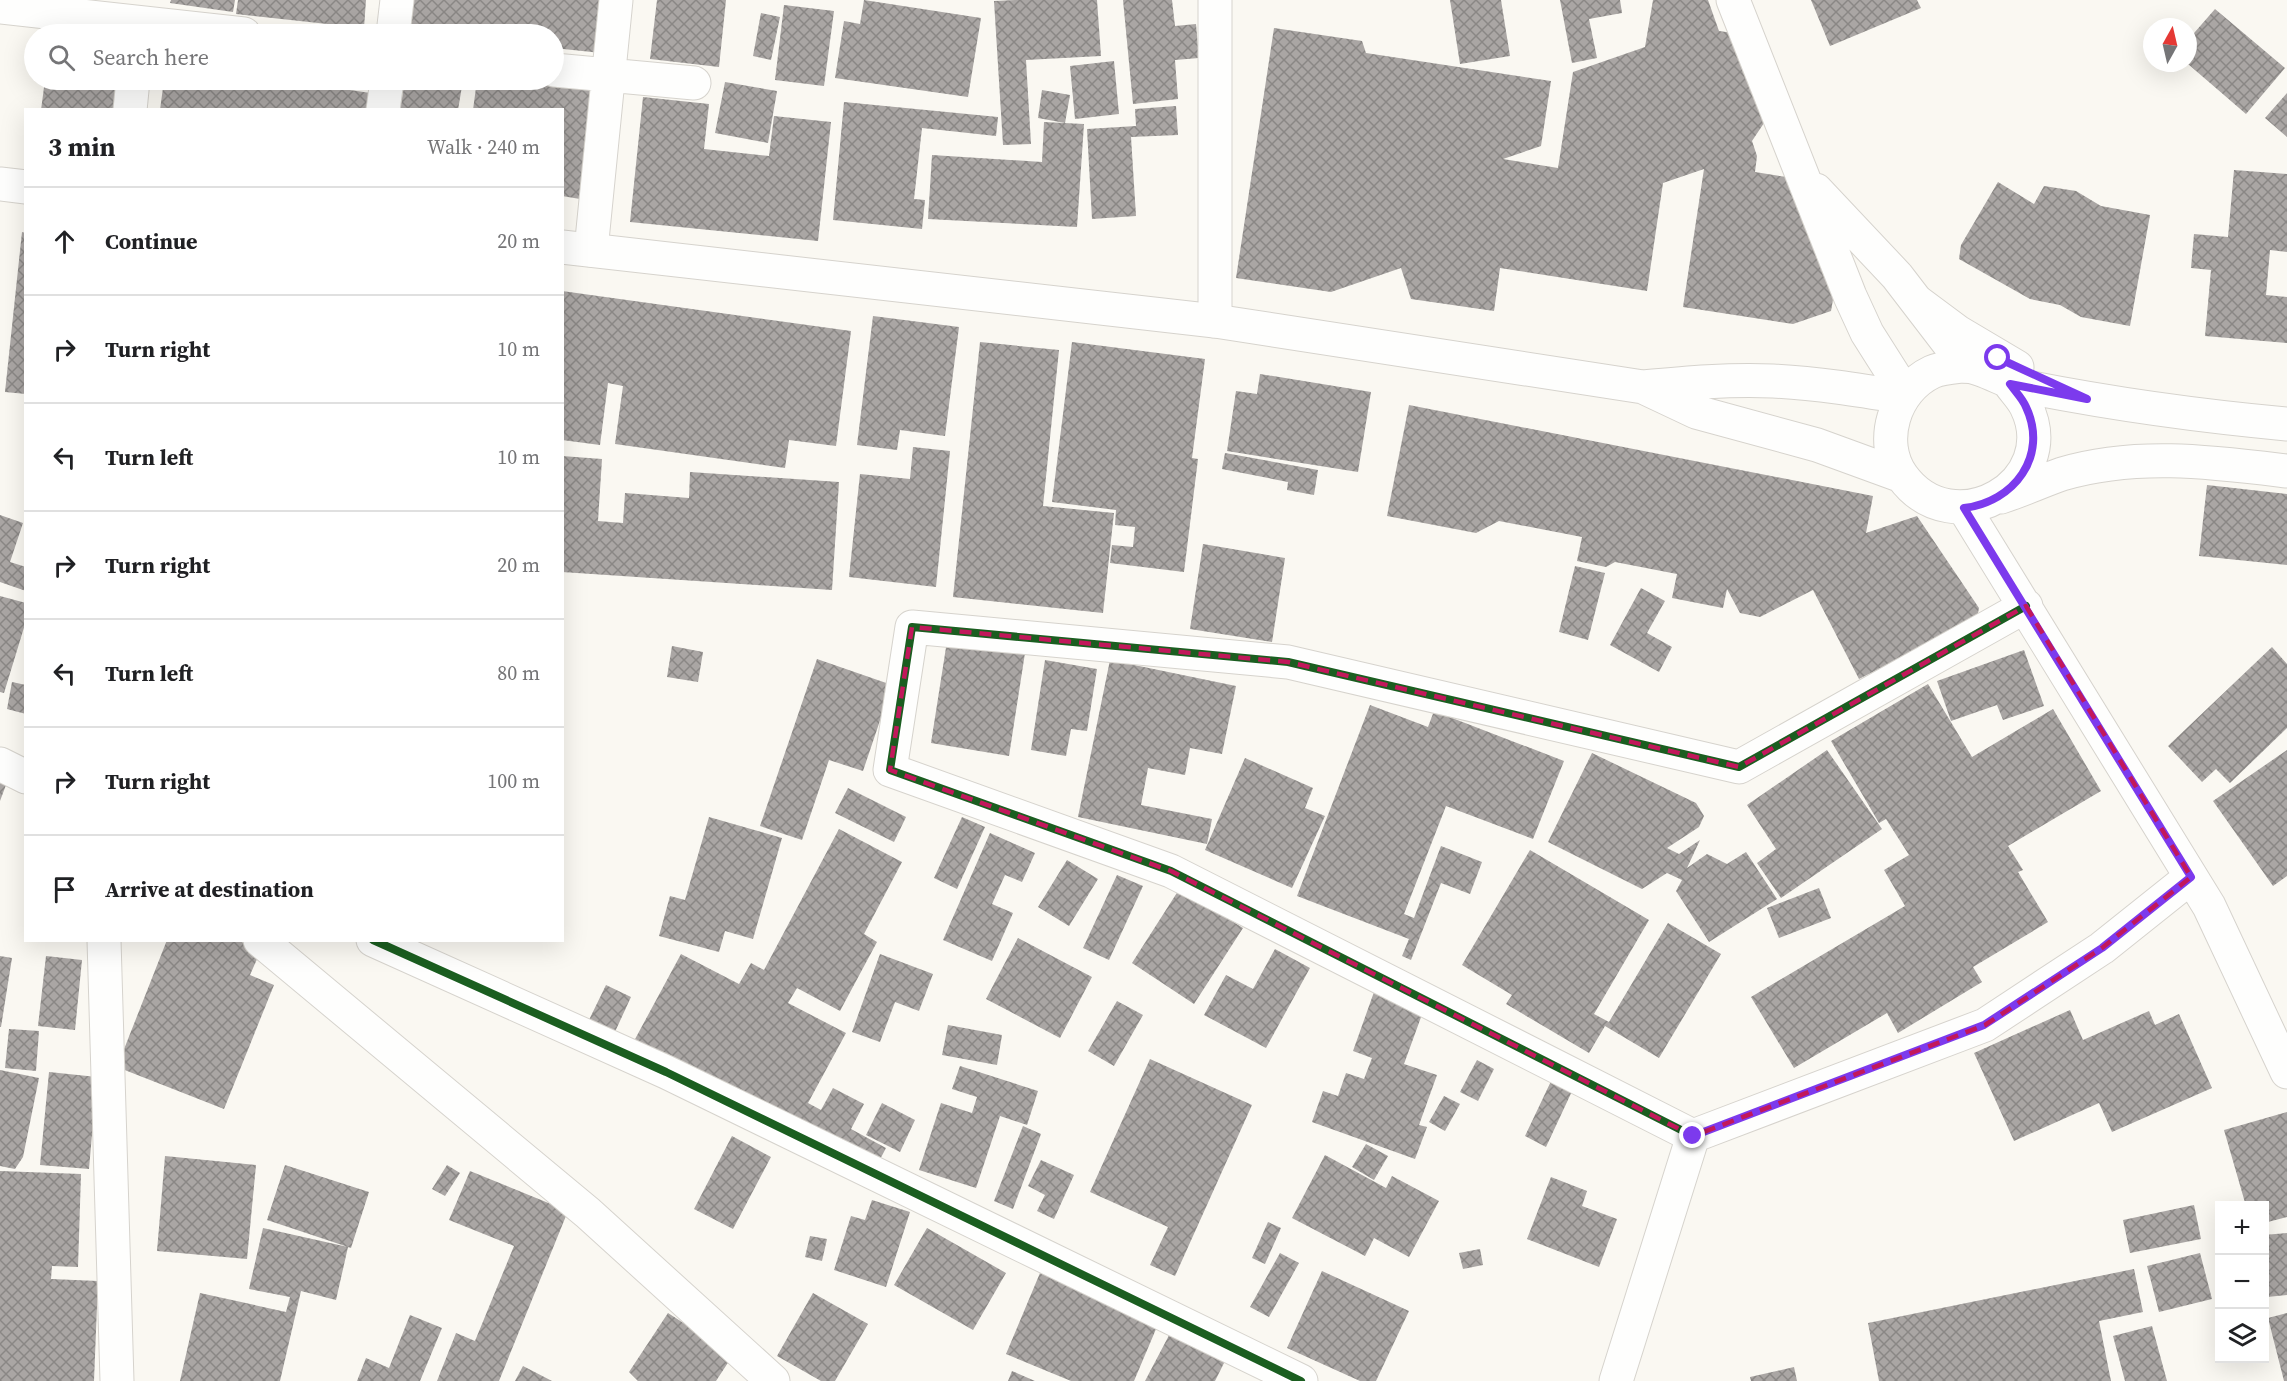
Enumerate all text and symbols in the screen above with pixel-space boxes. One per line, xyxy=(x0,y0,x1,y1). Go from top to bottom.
north arrow xyxy=(2143,18,2197,72)
search box xyxy=(24,24,564,90)
icon: search xyxy=(45,41,78,74)
text: Search here xyxy=(93,42,209,72)
text: 3 min xyxy=(48,129,115,165)
text: Walk · 240 m xyxy=(427,133,540,161)
icon: ahead xyxy=(48,225,81,258)
text: Continue xyxy=(105,226,198,256)
text: 20 m xyxy=(497,227,540,255)
icon: right xyxy=(48,333,81,366)
text: Turn right xyxy=(105,334,210,364)
text: 10 m xyxy=(497,335,540,363)
route start xyxy=(1984,344,2010,370)
icon: left xyxy=(48,441,81,474)
text: Turn left xyxy=(105,442,193,472)
text: 10 m xyxy=(497,443,540,471)
icon: right xyxy=(48,549,81,582)
text: Turn right xyxy=(105,550,210,580)
text: 20 m xyxy=(497,551,540,579)
icon: left xyxy=(48,657,81,690)
text: Turn left xyxy=(105,658,193,688)
text: 80 m xyxy=(497,659,540,687)
icon: right xyxy=(48,765,81,798)
text: Turn right xyxy=(105,766,210,796)
text: 100 m xyxy=(487,767,540,795)
icon: arrive xyxy=(48,873,81,906)
text: Arrive at destination xyxy=(105,874,314,904)
route end xyxy=(1679,1122,1705,1148)
map controls xyxy=(2215,1201,2269,1363)
button: + xyxy=(2215,1201,2269,1255)
button: − xyxy=(2215,1255,2269,1309)
button: layers xyxy=(2215,1309,2269,1363)

